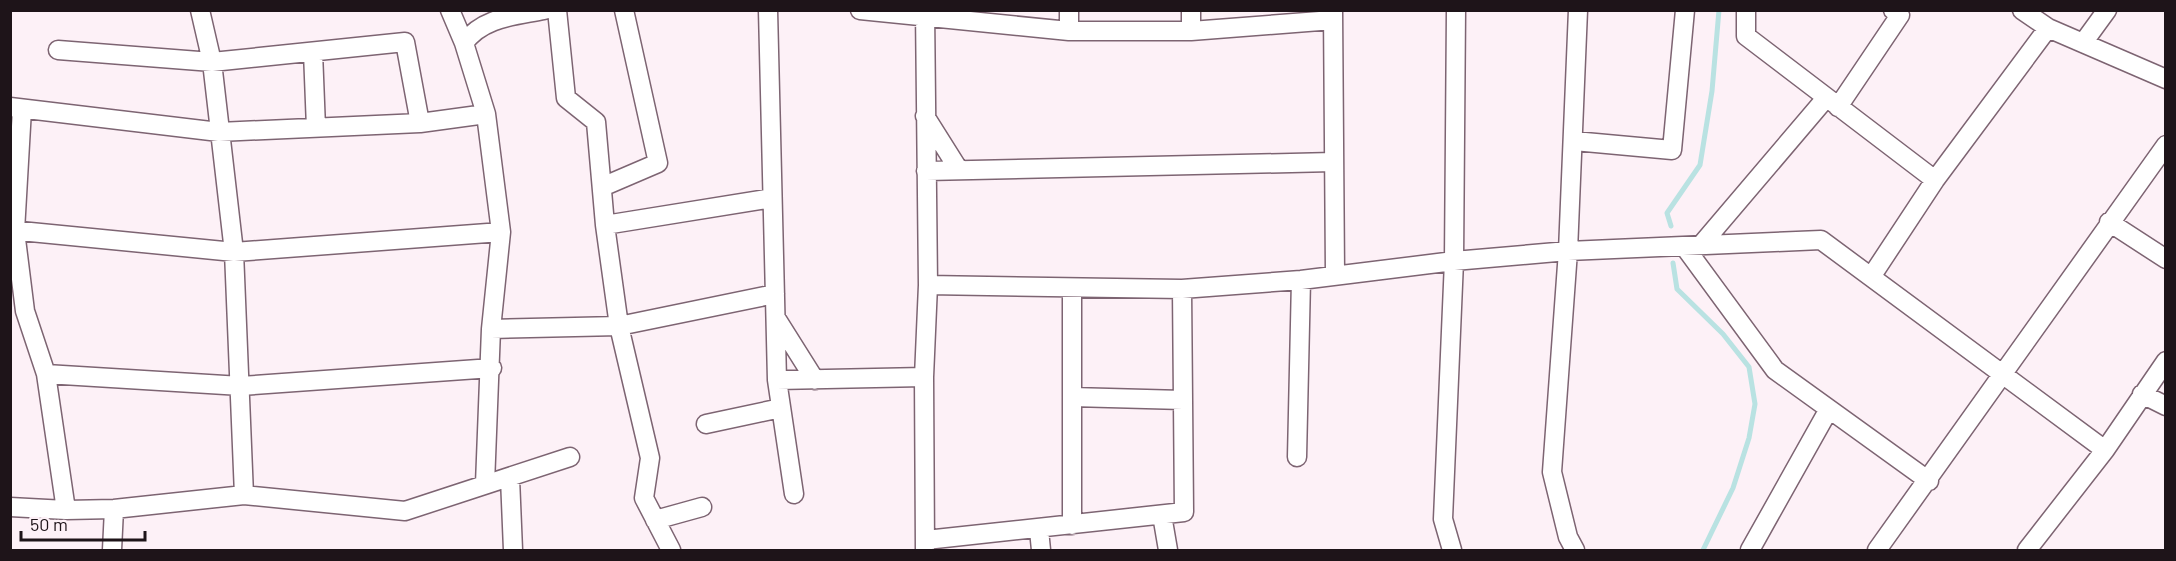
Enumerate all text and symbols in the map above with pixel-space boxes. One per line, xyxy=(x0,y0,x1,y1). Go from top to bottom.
scale bar xyxy=(21,504,146,542)
text: 50 m xyxy=(30,513,68,535)

